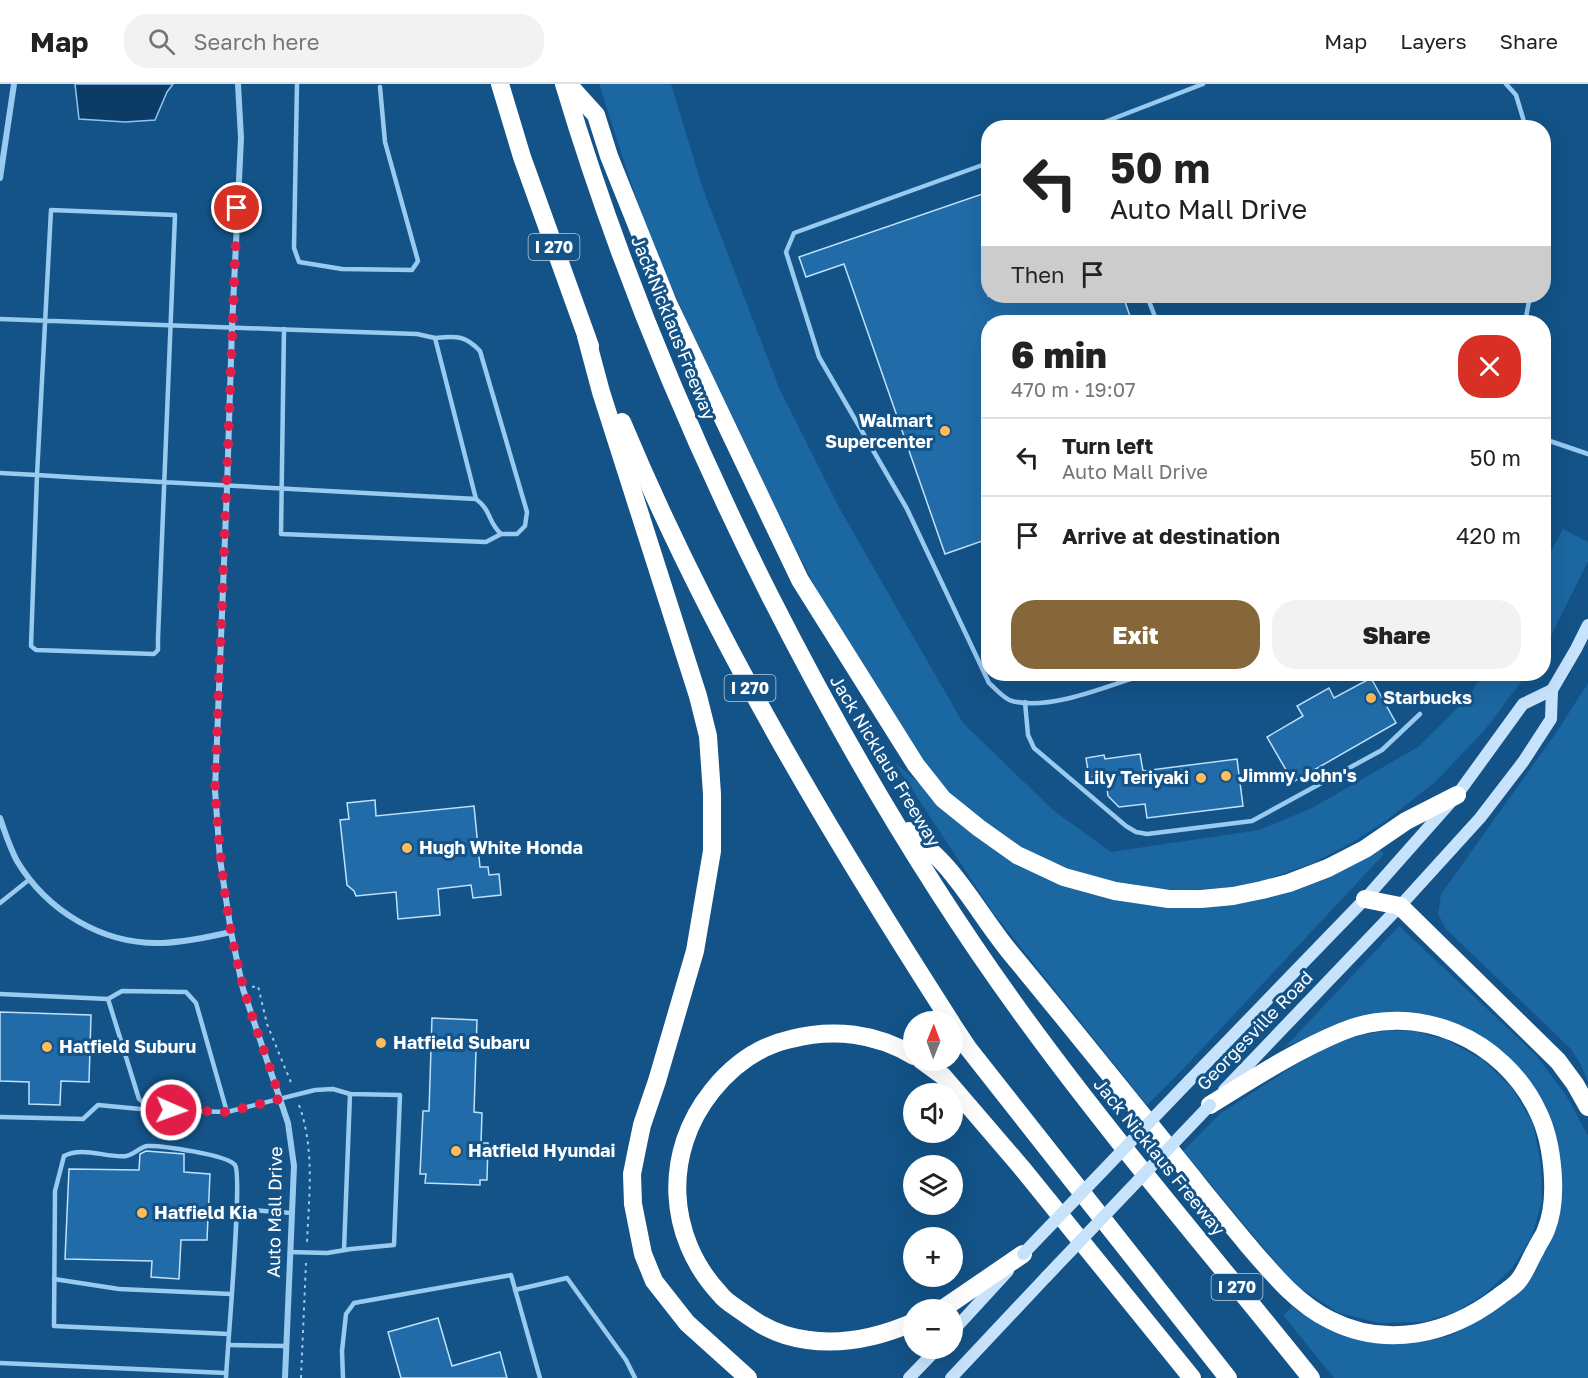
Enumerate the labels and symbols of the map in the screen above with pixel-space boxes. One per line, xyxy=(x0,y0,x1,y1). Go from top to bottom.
pin xyxy=(211,182,262,233)
street label: Jack Nicklaus Freeway xyxy=(627,232,721,423)
road number: I 270 xyxy=(528,234,580,260)
place label: Walmart Supercenter xyxy=(825,409,933,452)
marker: Walmart Supercenter xyxy=(938,424,952,438)
street label: Jack Nicklaus Freeway xyxy=(826,671,946,850)
road number: I 270 xyxy=(724,675,776,701)
place label: Starbucks xyxy=(1383,686,1472,708)
marker: Starbucks xyxy=(1364,691,1378,705)
place label: Jimmy John's xyxy=(1238,764,1357,786)
place label: Lily Teriyaki xyxy=(1084,766,1189,788)
marker: Jimmy John's xyxy=(1219,769,1233,783)
marker: Lily Teriyaki xyxy=(1194,771,1208,785)
place label: Hugh White Honda xyxy=(419,836,583,858)
marker: Hugh White Honda xyxy=(400,841,414,855)
street label: Georgesville Road xyxy=(1192,966,1317,1094)
north arrow xyxy=(903,1011,963,1071)
place label: Hatfield Subaru xyxy=(393,1031,530,1053)
place label: Hatfield Suburu xyxy=(59,1035,196,1057)
marker: Hatfield Subaru xyxy=(374,1036,388,1050)
marker: Hatfield Suburu xyxy=(40,1040,54,1054)
street label: Jack Nicklaus Freeway xyxy=(1089,1073,1230,1240)
position arrow xyxy=(139,1078,203,1142)
place label: Hatfield Hyundai xyxy=(468,1139,616,1161)
marker: Hatfield Hyundai xyxy=(449,1144,463,1158)
street label: Auto Mall Drive xyxy=(262,1146,286,1278)
place label: Hatfield Kia xyxy=(154,1201,257,1223)
marker: Hatfield Kia xyxy=(135,1206,149,1220)
road number: I 270 xyxy=(1212,1274,1262,1300)

